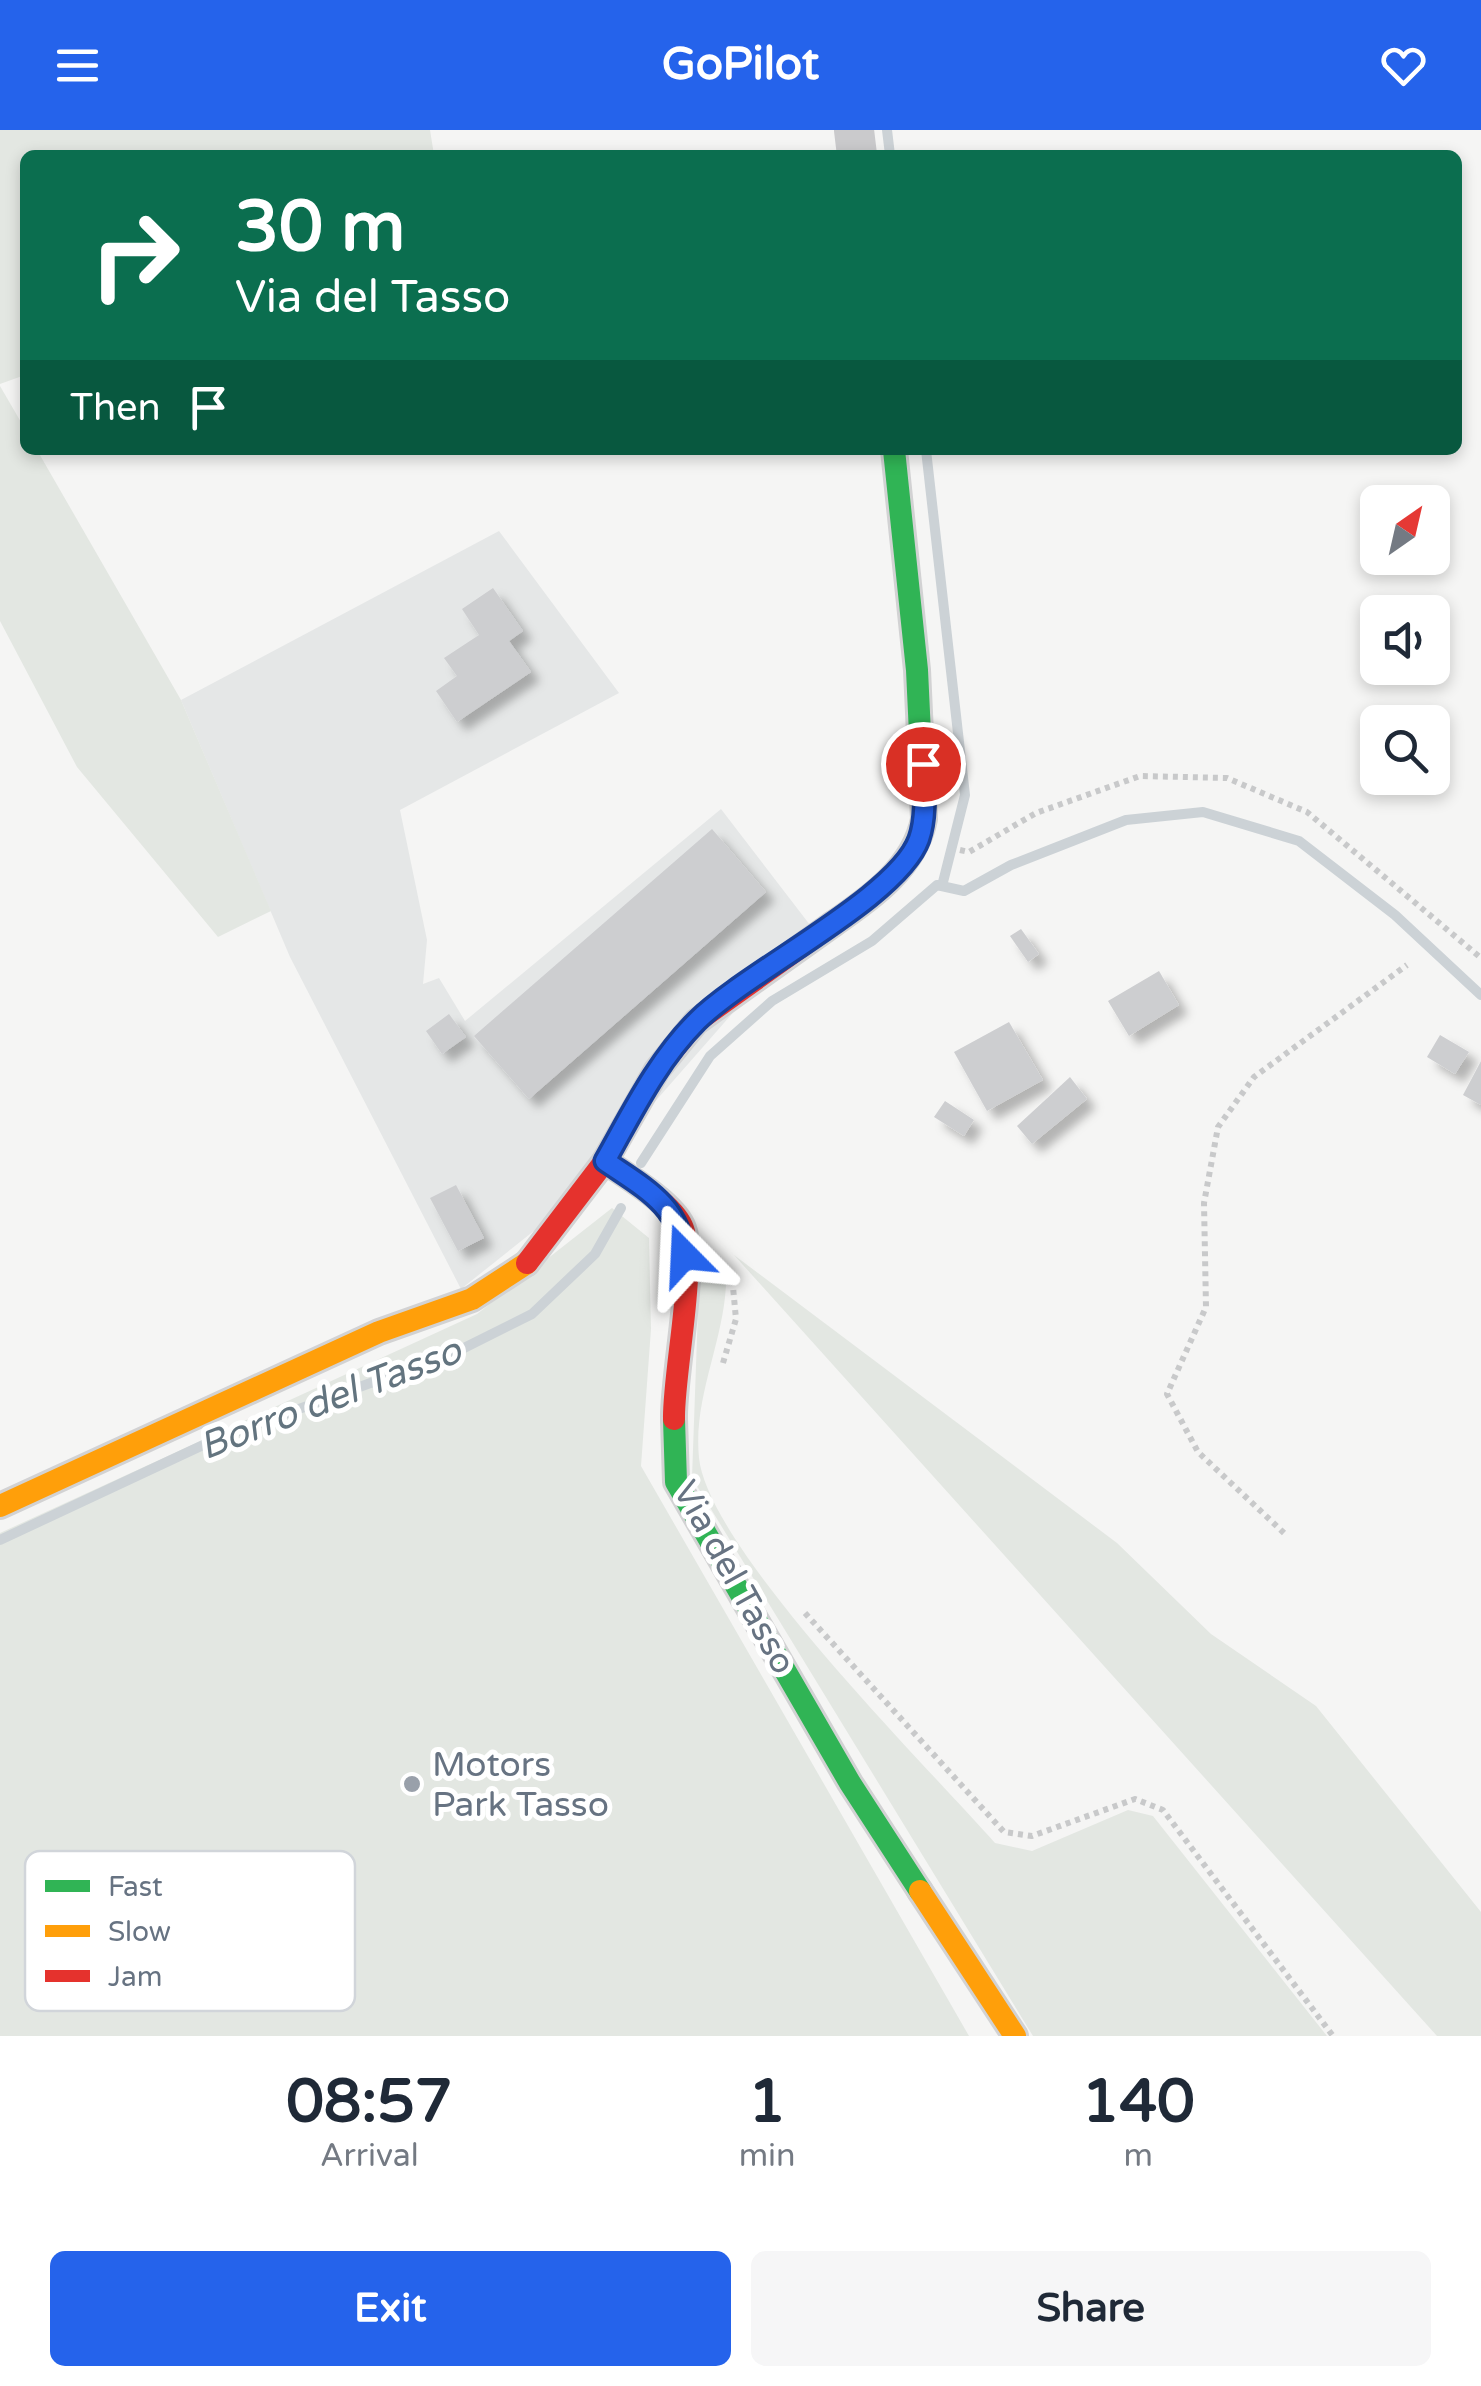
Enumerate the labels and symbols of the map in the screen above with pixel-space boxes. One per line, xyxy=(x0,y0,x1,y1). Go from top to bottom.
north arrow xyxy=(1360,485,1450,575)
pin xyxy=(881,722,966,807)
position arrow xyxy=(632,1203,736,1307)
water label: Borro del Tasso xyxy=(193,1327,469,1470)
street label: Via del Tasso xyxy=(664,1474,804,1681)
place label: Motors Park Tasso xyxy=(432,1744,609,1826)
marker: Motors Park Tasso xyxy=(401,1773,423,1795)
legend xyxy=(25,1851,355,2011)
text: Fast xyxy=(108,1870,163,1904)
text: Slow xyxy=(108,1915,171,1949)
text: Jam xyxy=(108,1960,163,1994)

